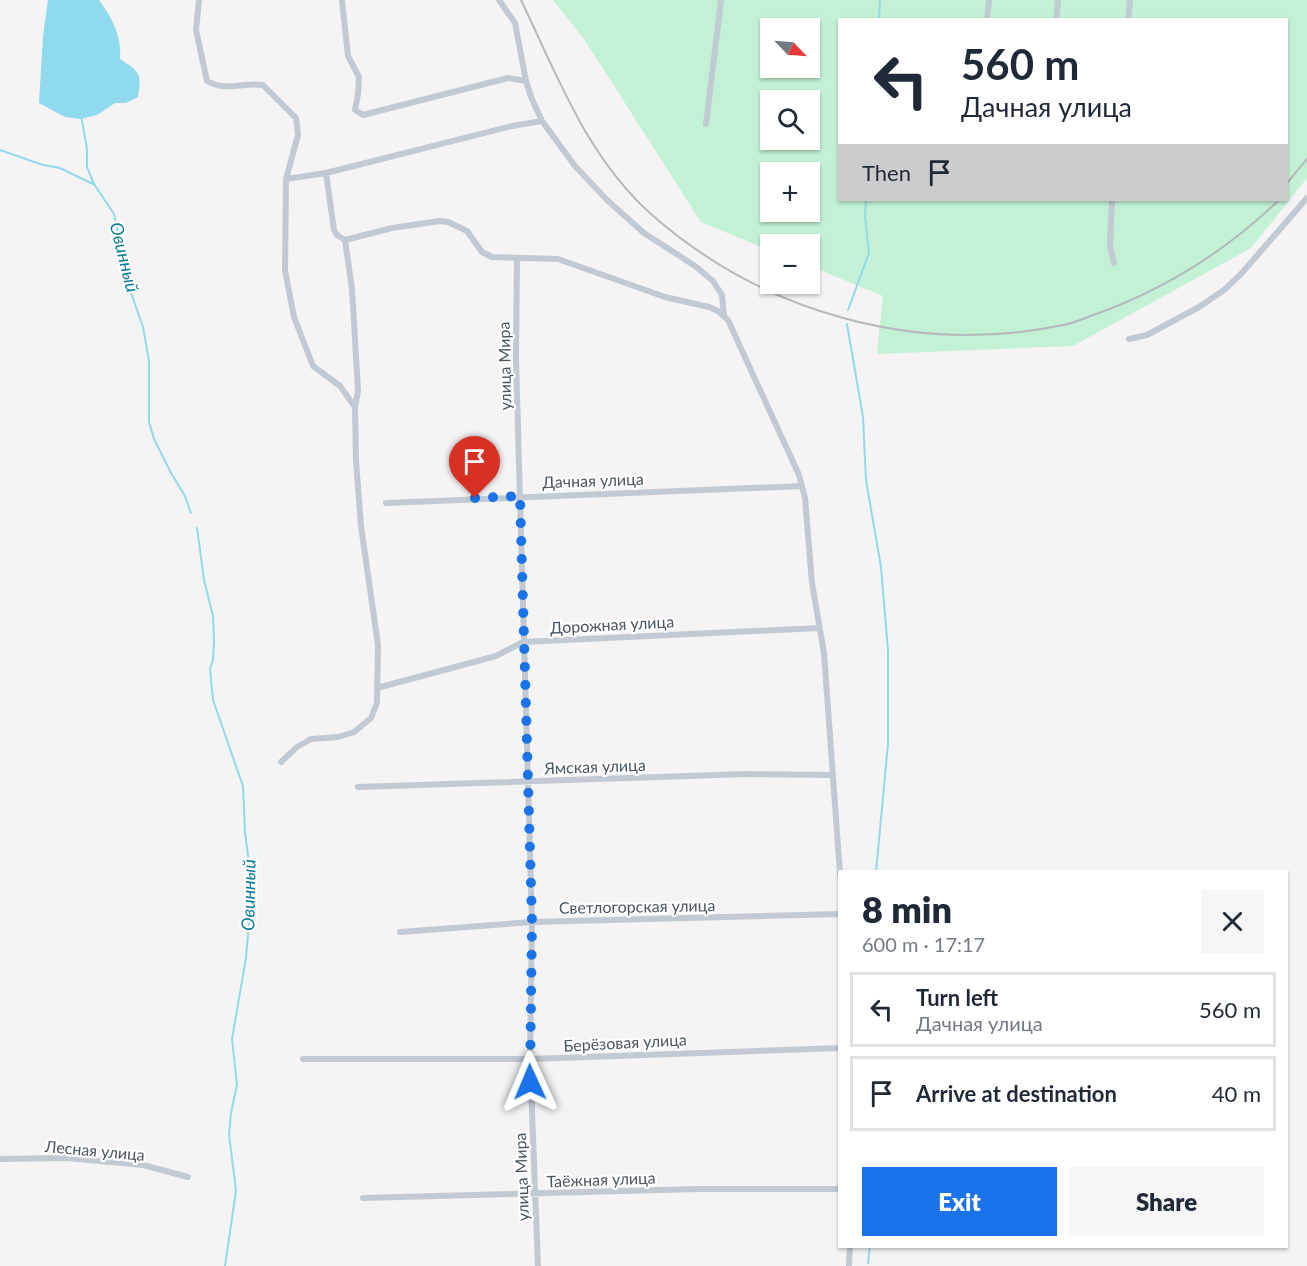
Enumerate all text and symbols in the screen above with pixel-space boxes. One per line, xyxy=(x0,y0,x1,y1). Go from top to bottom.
north arrow xyxy=(760,18,820,78)
map controls xyxy=(760,18,820,294)
text: 560 m xyxy=(961,39,1079,89)
icon: left xyxy=(862,42,940,120)
button: search xyxy=(760,90,820,150)
text: Дачная улица xyxy=(961,90,1132,123)
icon: arrive xyxy=(923,156,956,189)
text: Then xyxy=(862,159,911,186)
button: + xyxy=(760,162,820,222)
water label: Овинный xyxy=(106,220,144,294)
button: − xyxy=(760,234,820,294)
street label: улица Мира xyxy=(494,322,514,410)
pin xyxy=(449,436,500,498)
icon: arrive xyxy=(458,445,491,478)
street label: Дачная улица xyxy=(542,469,644,491)
street label: Дорожная улица xyxy=(550,611,674,637)
street label: Ямская улица xyxy=(543,755,646,777)
water label: Овинный xyxy=(236,859,260,931)
text: 8 min xyxy=(862,887,952,931)
button: close xyxy=(1201,890,1264,953)
street label: Светлогорская улица xyxy=(559,895,715,917)
text: 600 m · 17:17 xyxy=(862,932,985,956)
text: Turn left xyxy=(916,984,998,1011)
icon: left xyxy=(865,993,898,1026)
text: 560 m xyxy=(1199,996,1261,1023)
text: Дачная улица xyxy=(916,1011,1043,1035)
street label: Берёзовая улица xyxy=(563,1029,687,1055)
position arrow xyxy=(498,1050,562,1114)
icon: arrive xyxy=(865,1077,898,1110)
text: Arrive at destination xyxy=(916,1080,1117,1107)
text: 40 m xyxy=(1212,1080,1261,1107)
street label: улица Мира xyxy=(510,1132,532,1222)
street label: Лесная улица xyxy=(43,1136,146,1164)
button: Exit xyxy=(862,1167,1057,1236)
button: Share xyxy=(1069,1167,1264,1236)
street label: Таёжная улица xyxy=(546,1168,656,1190)

